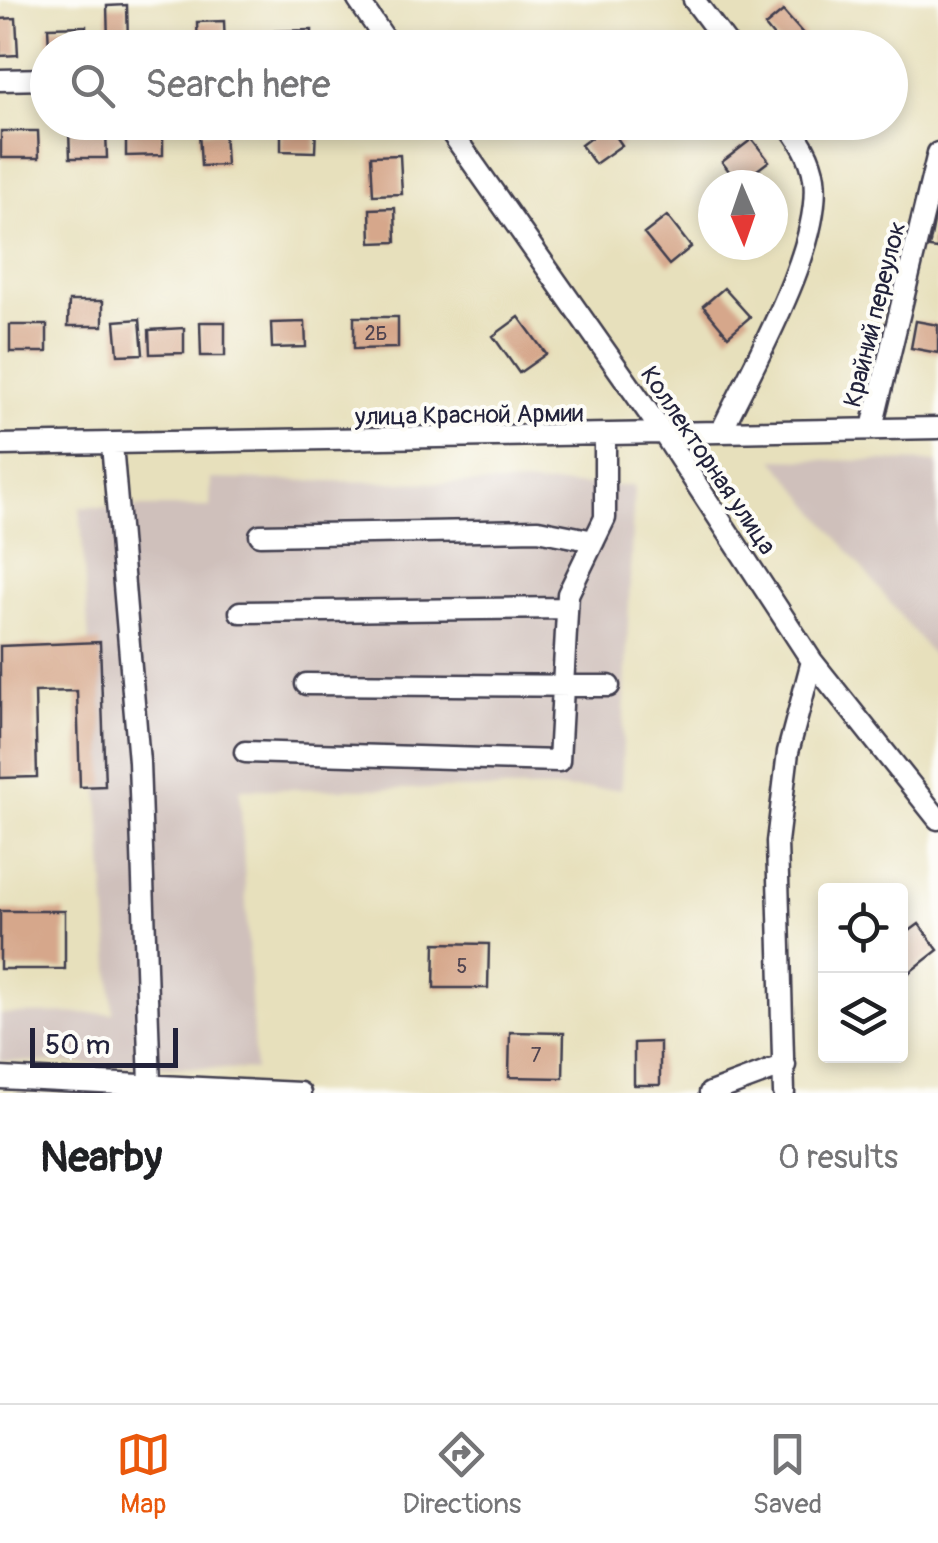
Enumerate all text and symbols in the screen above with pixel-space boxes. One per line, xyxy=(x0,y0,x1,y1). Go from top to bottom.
search box xyxy=(30,30,908,140)
icon: search xyxy=(65,58,120,113)
text: Search here xyxy=(145,61,331,109)
north arrow xyxy=(698,170,788,260)
street label: Крайний переулок xyxy=(837,218,913,410)
house number: 2Б xyxy=(364,321,388,346)
street label: Коллекторная улица xyxy=(633,361,782,561)
street label: улица Красной Армии xyxy=(354,398,583,433)
map controls xyxy=(818,883,908,1063)
button: locate xyxy=(818,883,908,973)
house number: 5 xyxy=(457,954,467,979)
button: layers xyxy=(818,973,908,1063)
scale bar xyxy=(30,1023,178,1068)
text: 50 m xyxy=(45,1028,110,1063)
house number: 7 xyxy=(531,1043,542,1068)
text: Nearby xyxy=(40,1132,162,1184)
text: 0 results xyxy=(778,1138,898,1178)
tab: Map xyxy=(116,1427,171,1522)
tab: Directions xyxy=(402,1427,521,1522)
tab: Saved xyxy=(753,1427,822,1522)

